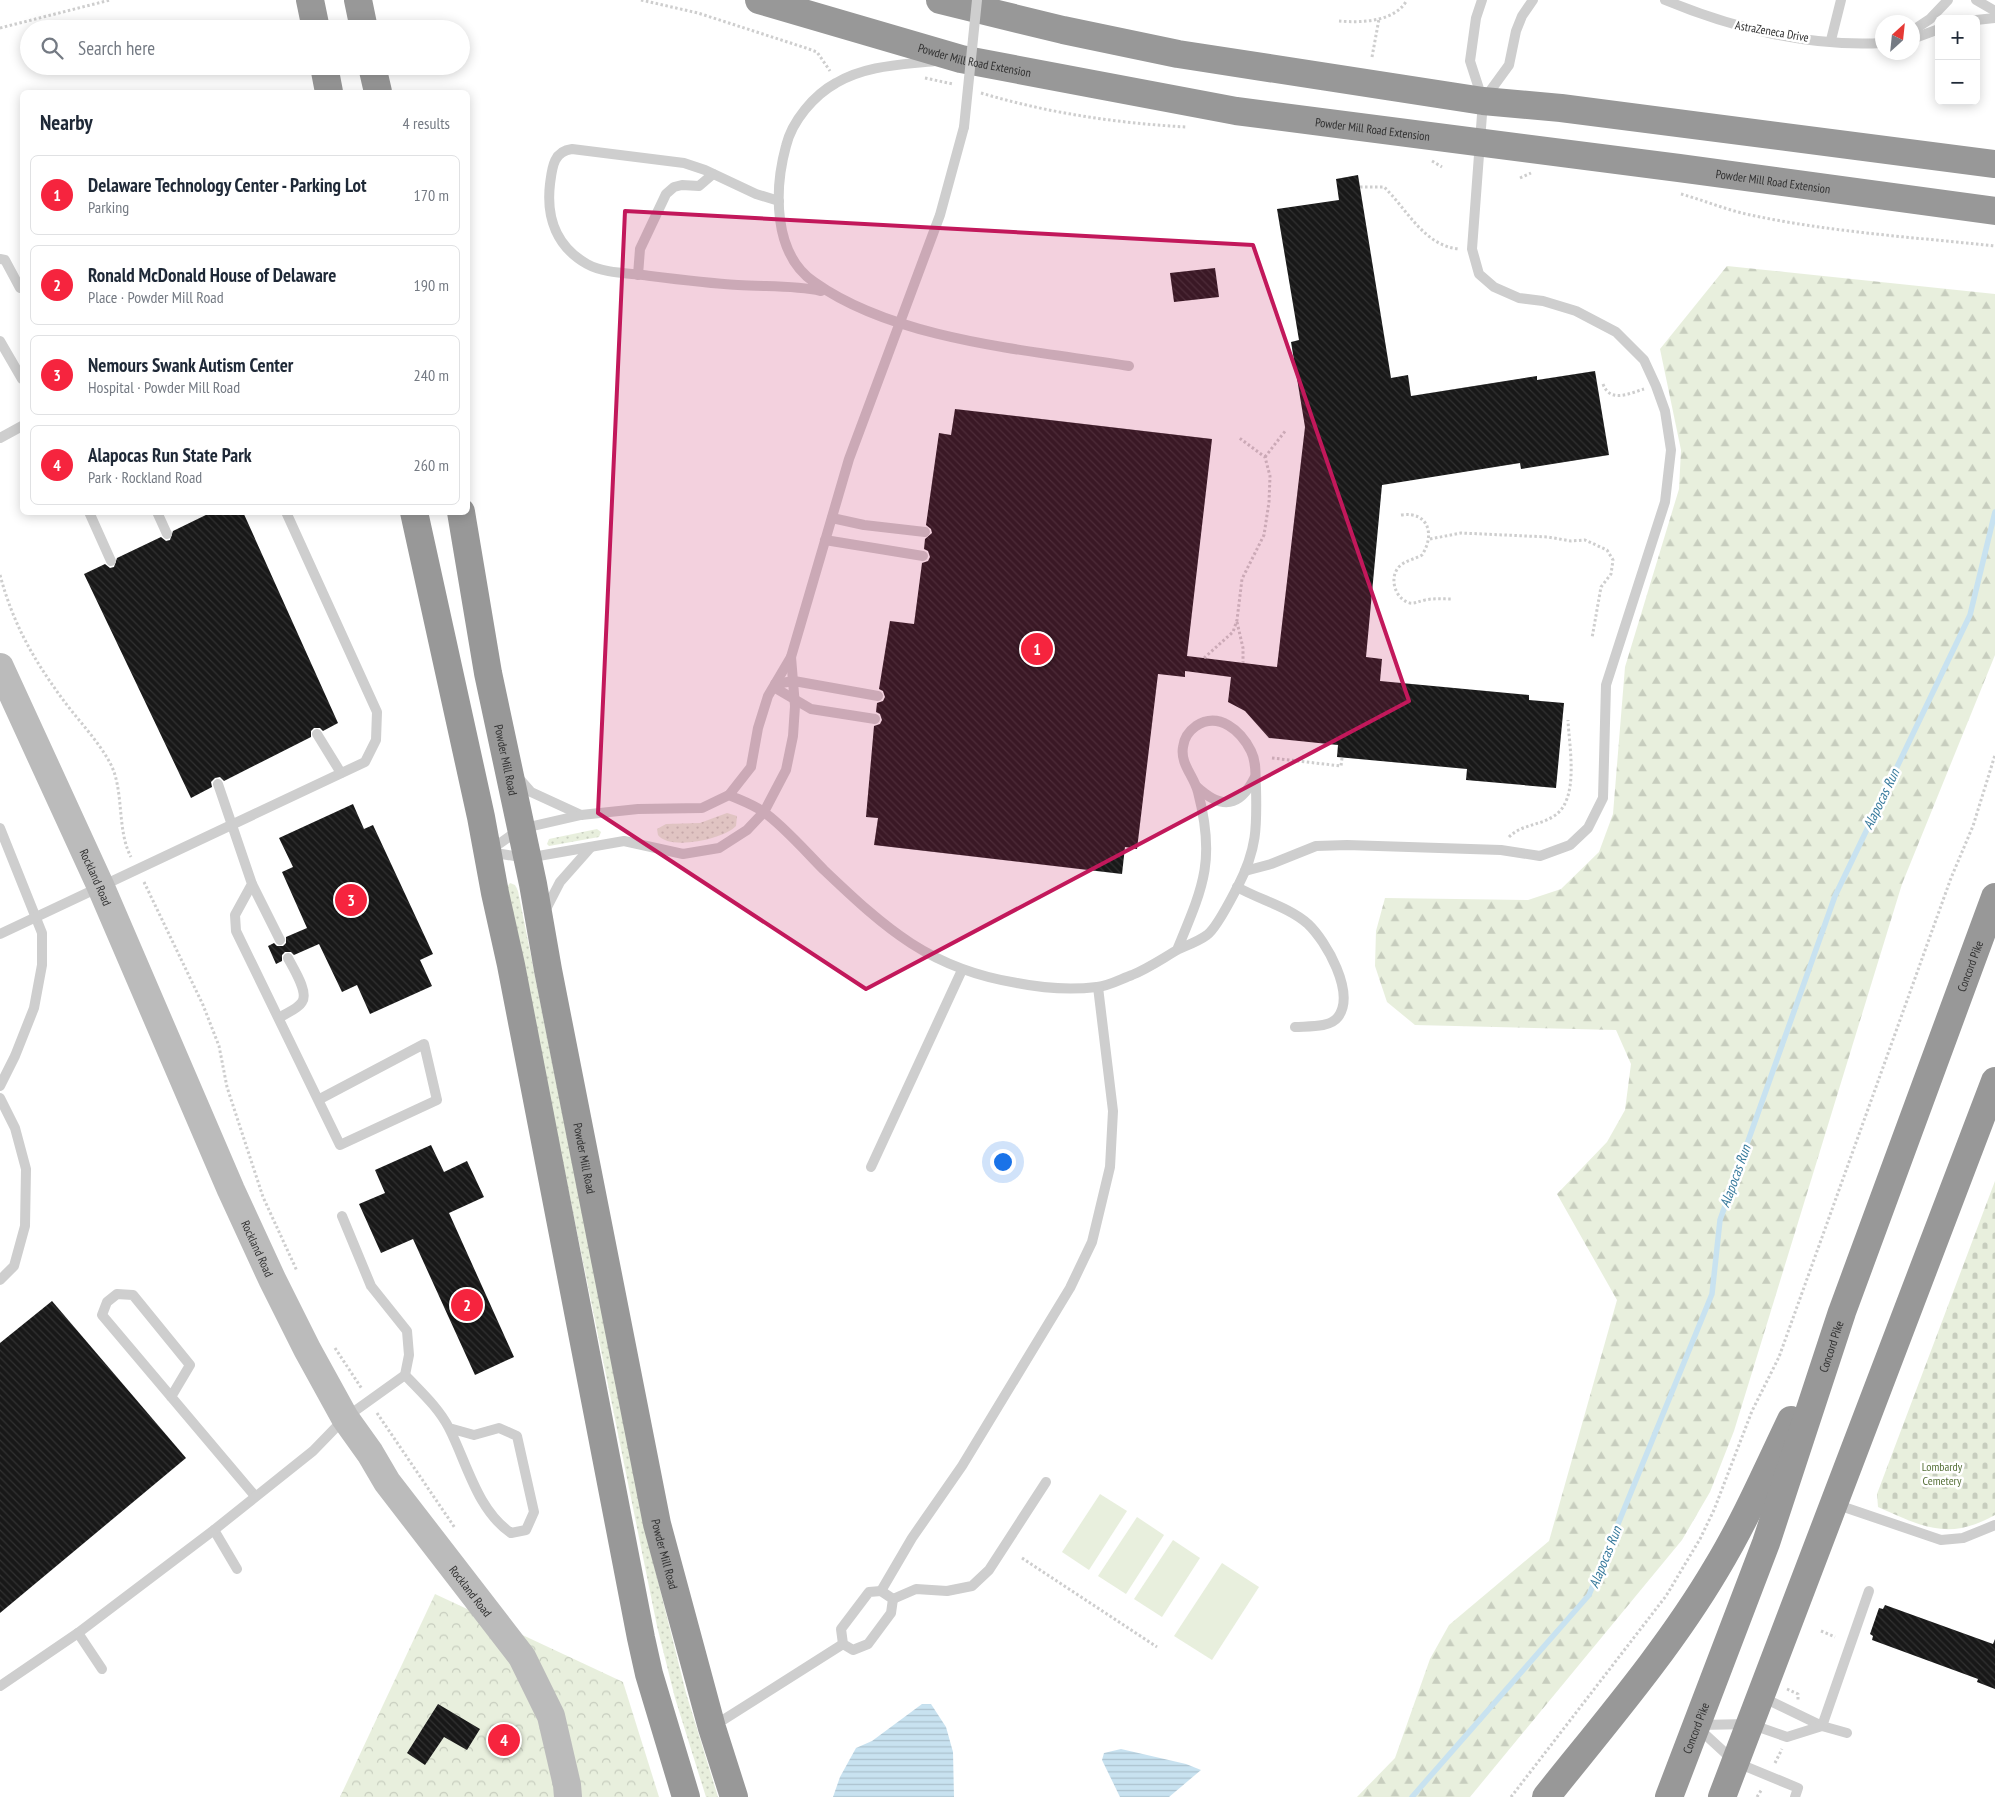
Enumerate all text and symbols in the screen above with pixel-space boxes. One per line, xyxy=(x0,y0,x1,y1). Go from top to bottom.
north arrow xyxy=(1875,15,1920,60)
map controls xyxy=(1935,15,1980,105)
button: + xyxy=(1935,15,1980,60)
street label: AstraZeneca Drive xyxy=(1734,17,1810,45)
search box xyxy=(20,20,470,75)
icon: search xyxy=(38,34,66,62)
text: Search here xyxy=(78,36,155,60)
street label: Powder Mill Road Extension xyxy=(917,39,1032,80)
button: − xyxy=(1935,60,1980,105)
text: Nearby xyxy=(40,109,93,136)
text: 4 results xyxy=(403,113,450,133)
street label: Powder Mill Road Extension xyxy=(1314,114,1431,143)
street label: Powder Mill Road Extension xyxy=(1715,166,1831,196)
text: Delaware Technology Center - Parking Lot xyxy=(88,173,366,197)
text: 1 xyxy=(53,185,61,205)
text: 170 m xyxy=(414,185,449,205)
text: Parking xyxy=(88,197,129,217)
text: Ronald McDonald House of Delaware xyxy=(88,263,336,287)
text: 2 xyxy=(53,275,61,295)
text: 190 m xyxy=(414,275,449,295)
text: Place · Powder Mill Road xyxy=(88,287,224,307)
text: Nemours Swank Autism Center xyxy=(88,353,293,377)
text: 3 xyxy=(53,365,61,385)
text: 240 m xyxy=(414,365,449,385)
text: Hospital · Powder Mill Road xyxy=(88,377,240,397)
text: Alapocas Run State Park xyxy=(88,443,252,467)
text: 4 xyxy=(53,455,61,475)
text: 260 m xyxy=(414,455,449,475)
text: Park · Rockland Road xyxy=(88,467,202,487)
pin: 1 xyxy=(1021,630,1053,668)
street label: Powder Mill Road xyxy=(492,723,521,797)
water label: Alapocas Run xyxy=(1859,765,1904,832)
street label: Rockland Road xyxy=(77,846,115,908)
pin: 3 xyxy=(335,881,367,919)
street label: Concord Pike xyxy=(1953,938,1986,994)
street label: Powder Mill Road xyxy=(571,1121,599,1195)
water label: Alapocas Run xyxy=(1715,1142,1755,1210)
your location xyxy=(990,1149,1016,1175)
street label: Rockland Road xyxy=(238,1218,277,1279)
pin: 2 xyxy=(451,1286,483,1324)
street label: Concord Pike xyxy=(1815,1318,1846,1374)
park label: Lombardy Cemetery xyxy=(1922,1459,1963,1488)
street label: Powder Mill Road xyxy=(649,1518,682,1591)
water label: Alapocas Run xyxy=(1585,1523,1626,1590)
street label: Rockland Road xyxy=(447,1562,495,1619)
street label: Concord Pike xyxy=(1679,1700,1712,1756)
pin: 4 xyxy=(488,1721,520,1759)

